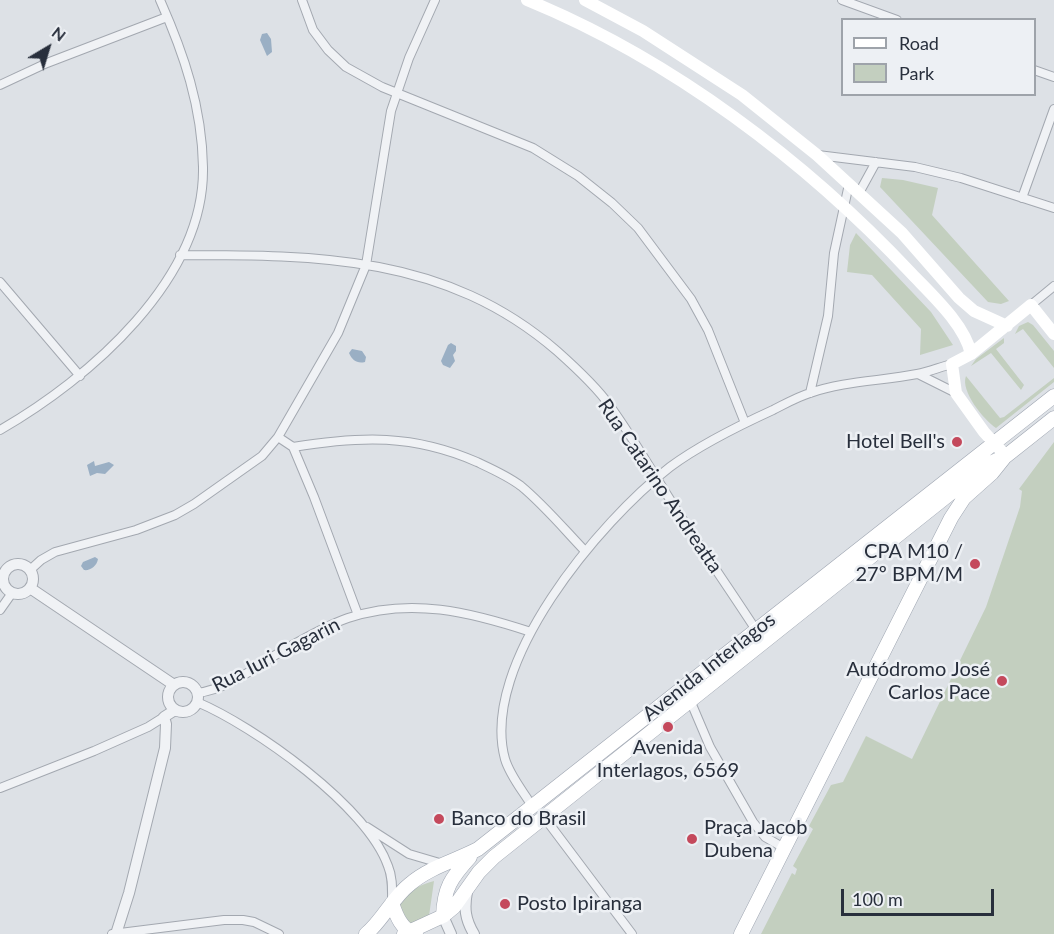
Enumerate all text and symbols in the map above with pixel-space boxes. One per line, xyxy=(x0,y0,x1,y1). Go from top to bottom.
north arrow xyxy=(18,18,78,78)
legend xyxy=(841,18,1036,96)
text: N xyxy=(49,22,70,45)
text: Road xyxy=(899,32,939,54)
text: Park xyxy=(899,62,934,84)
street label: Rua Catarino Andreatta xyxy=(593,394,727,578)
place label: Hotel Bell's xyxy=(846,430,945,454)
marker: Hotel Bell's xyxy=(950,435,964,449)
place label: CPA M10 / 27º BPM/M xyxy=(856,540,963,587)
marker: CPA M10 / 27º BPM/M xyxy=(968,557,982,571)
street label: Avenida Interlagos xyxy=(638,608,780,726)
street label: Rua Iuri Gagarin xyxy=(208,612,344,698)
place label: Autódromo José Carlos Pace xyxy=(846,658,990,705)
marker: Autódromo José Carlos Pace xyxy=(995,674,1009,688)
marker: Avenida Interlagos, 6569 xyxy=(661,720,675,734)
place label: Avenida Interlagos, 6569 xyxy=(597,736,739,783)
place label: Banco do Brasil xyxy=(451,807,586,831)
marker: Banco do Brasil xyxy=(432,812,446,826)
place label: Praça Jacob Dubena xyxy=(704,816,807,863)
marker: Praça Jacob Dubena xyxy=(685,832,699,846)
scale bar xyxy=(844,877,997,915)
text: 100 m xyxy=(852,888,903,910)
place label: Posto Ipiranga xyxy=(517,892,642,916)
marker: Posto Ipiranga xyxy=(498,897,512,911)

